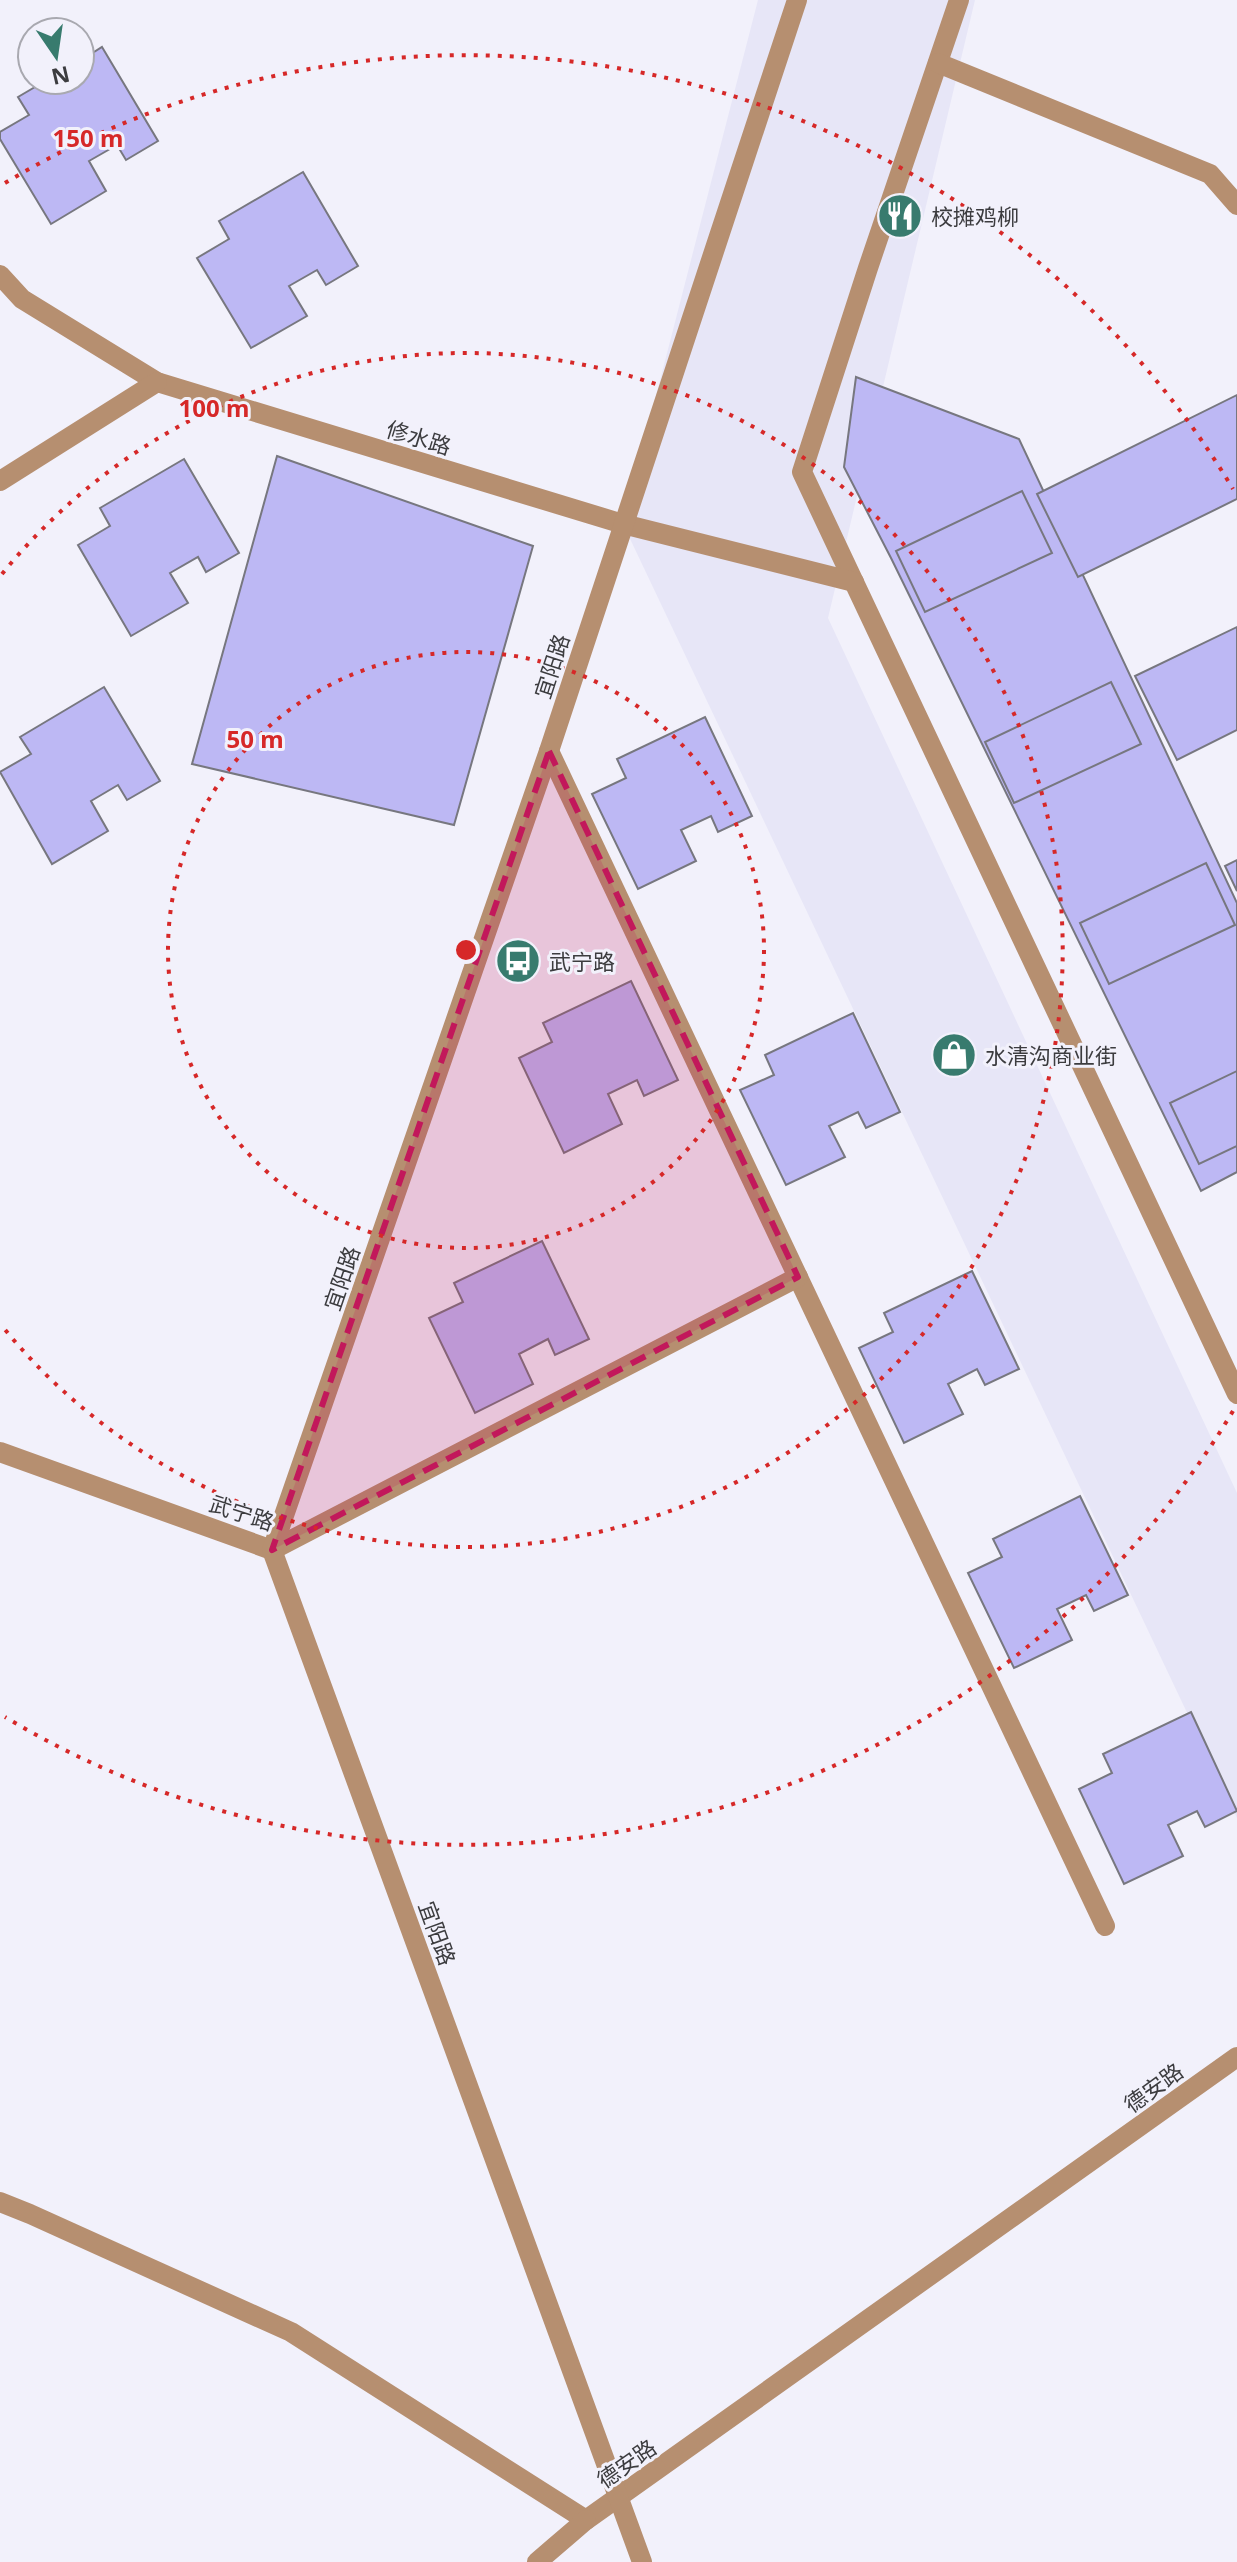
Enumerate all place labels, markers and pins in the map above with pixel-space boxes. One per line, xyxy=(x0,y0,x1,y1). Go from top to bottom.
restaurant icon: 校摊鸡柳 xyxy=(876,192,924,240)
place label: 校摊鸡柳 xyxy=(931,201,1019,231)
centre of rings xyxy=(452,936,480,964)
bus stop icon: 武宁路 xyxy=(494,937,542,985)
place label: 武宁路 xyxy=(549,946,615,976)
shop icon: 水清沟商业街 xyxy=(930,1031,978,1079)
place label: 水清沟商业街 xyxy=(985,1040,1117,1070)

